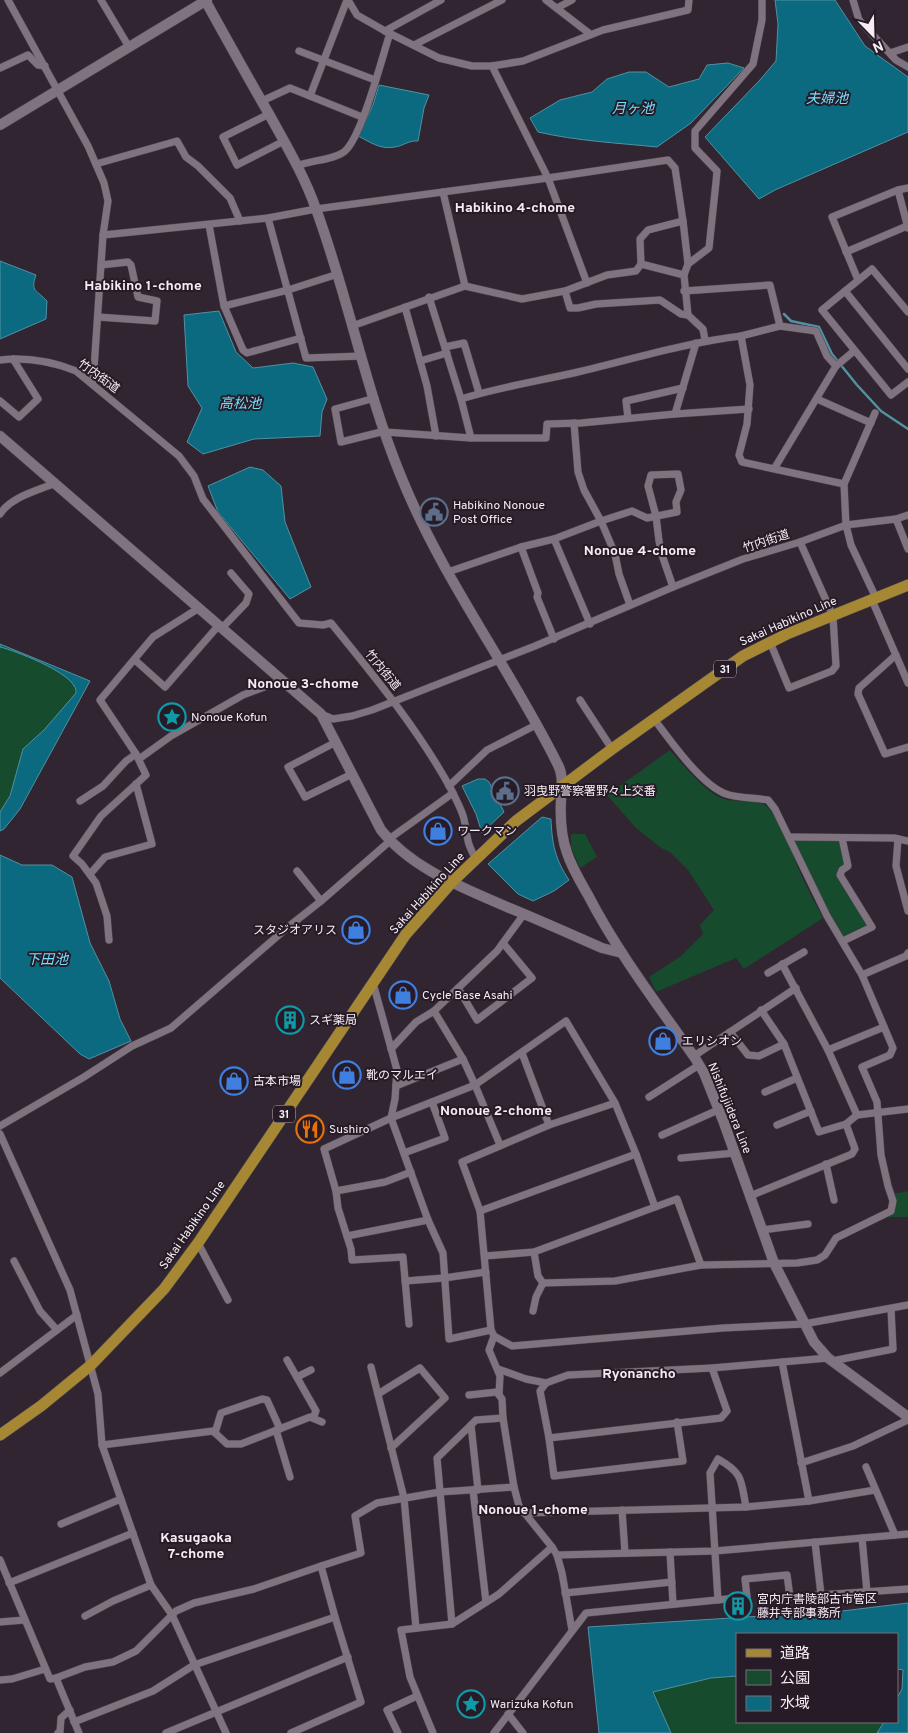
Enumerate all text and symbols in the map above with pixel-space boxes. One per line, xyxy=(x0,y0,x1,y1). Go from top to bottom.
north arrow xyxy=(848,10,898,60)
text: N xyxy=(870,36,885,55)
water label: 夫婦池 xyxy=(806,91,850,108)
water label: 月ヶ池 xyxy=(612,101,656,118)
district label: Habikino 4-chome xyxy=(455,200,575,217)
district label: Habikino 1-chome xyxy=(84,278,202,295)
street label: 竹内街道 xyxy=(74,356,123,397)
water label: 高松池 xyxy=(219,396,263,413)
public building icon: Habikino Nonoue Post Office xyxy=(419,497,449,527)
place label: Habikino Nonoue Post Office xyxy=(453,498,545,528)
street label: 竹内街道 xyxy=(741,527,792,557)
district label: Nonoue 4-chome xyxy=(584,543,696,560)
street label: Sakai Habikino Line xyxy=(737,593,840,651)
street label: 竹内街道 xyxy=(361,647,404,694)
road number: 31 xyxy=(714,661,736,678)
district label: Nonoue 3-chome xyxy=(247,676,359,693)
place icon: Nonoue Kofun xyxy=(157,702,187,732)
place label: Nonoue Kofun xyxy=(191,710,267,726)
public building icon: 羽曳野警察署野々上交番 xyxy=(490,776,520,806)
place label: 羽曳野警察署野々上交番 xyxy=(524,784,656,800)
shop icon: ワークマン xyxy=(423,816,453,846)
place label: ワークマン xyxy=(457,824,517,840)
street label: Sakai Habikino Line xyxy=(387,849,469,938)
shop icon: スタジオアリス xyxy=(341,915,371,945)
place label: スタジオアリス xyxy=(253,923,337,939)
water label: 下田池 xyxy=(26,952,70,969)
shop icon: Cycle Base Asahi xyxy=(388,980,418,1010)
place label: Cycle Base Asahi xyxy=(422,988,513,1004)
building icon: スギ薬局 xyxy=(275,1005,305,1035)
place label: スギ薬局 xyxy=(309,1013,357,1029)
shop icon: エリシオン xyxy=(648,1026,678,1056)
place label: エリシオン xyxy=(682,1034,742,1050)
shop icon: 靴のマルエイ xyxy=(332,1060,362,1090)
street label: Nishifujiidera Line xyxy=(703,1060,755,1156)
shop icon: 古本市場 xyxy=(219,1066,249,1096)
place label: 靴のマルエイ xyxy=(366,1068,438,1084)
place label: 古本市場 xyxy=(253,1074,301,1090)
district label: Nonoue 2-chome xyxy=(440,1103,552,1120)
road number: 31 xyxy=(273,1106,295,1122)
restaurant icon: Sushiro xyxy=(295,1114,325,1144)
place label: Sushiro xyxy=(329,1122,370,1138)
street label: Sakai Habikino Line xyxy=(156,1178,229,1273)
district label: Ryonancho xyxy=(602,1366,676,1383)
district label: Nonoue 1-chome xyxy=(478,1502,588,1519)
district label: Kasugaoka 7-chome xyxy=(160,1530,232,1563)
building icon: 宮内庁書陵部古市管区 藤井寺部事務所 xyxy=(723,1591,753,1621)
place label: 宮内庁書陵部古市管区 藤井寺部事務所 xyxy=(757,1592,877,1622)
legend xyxy=(736,1633,898,1723)
text: 道路 xyxy=(780,1645,810,1664)
text: 公園 xyxy=(780,1670,810,1689)
place icon: Warizuka Kofun xyxy=(456,1689,486,1719)
text: 水域 xyxy=(780,1695,810,1714)
place label: Warizuka Kofun xyxy=(490,1697,573,1713)

